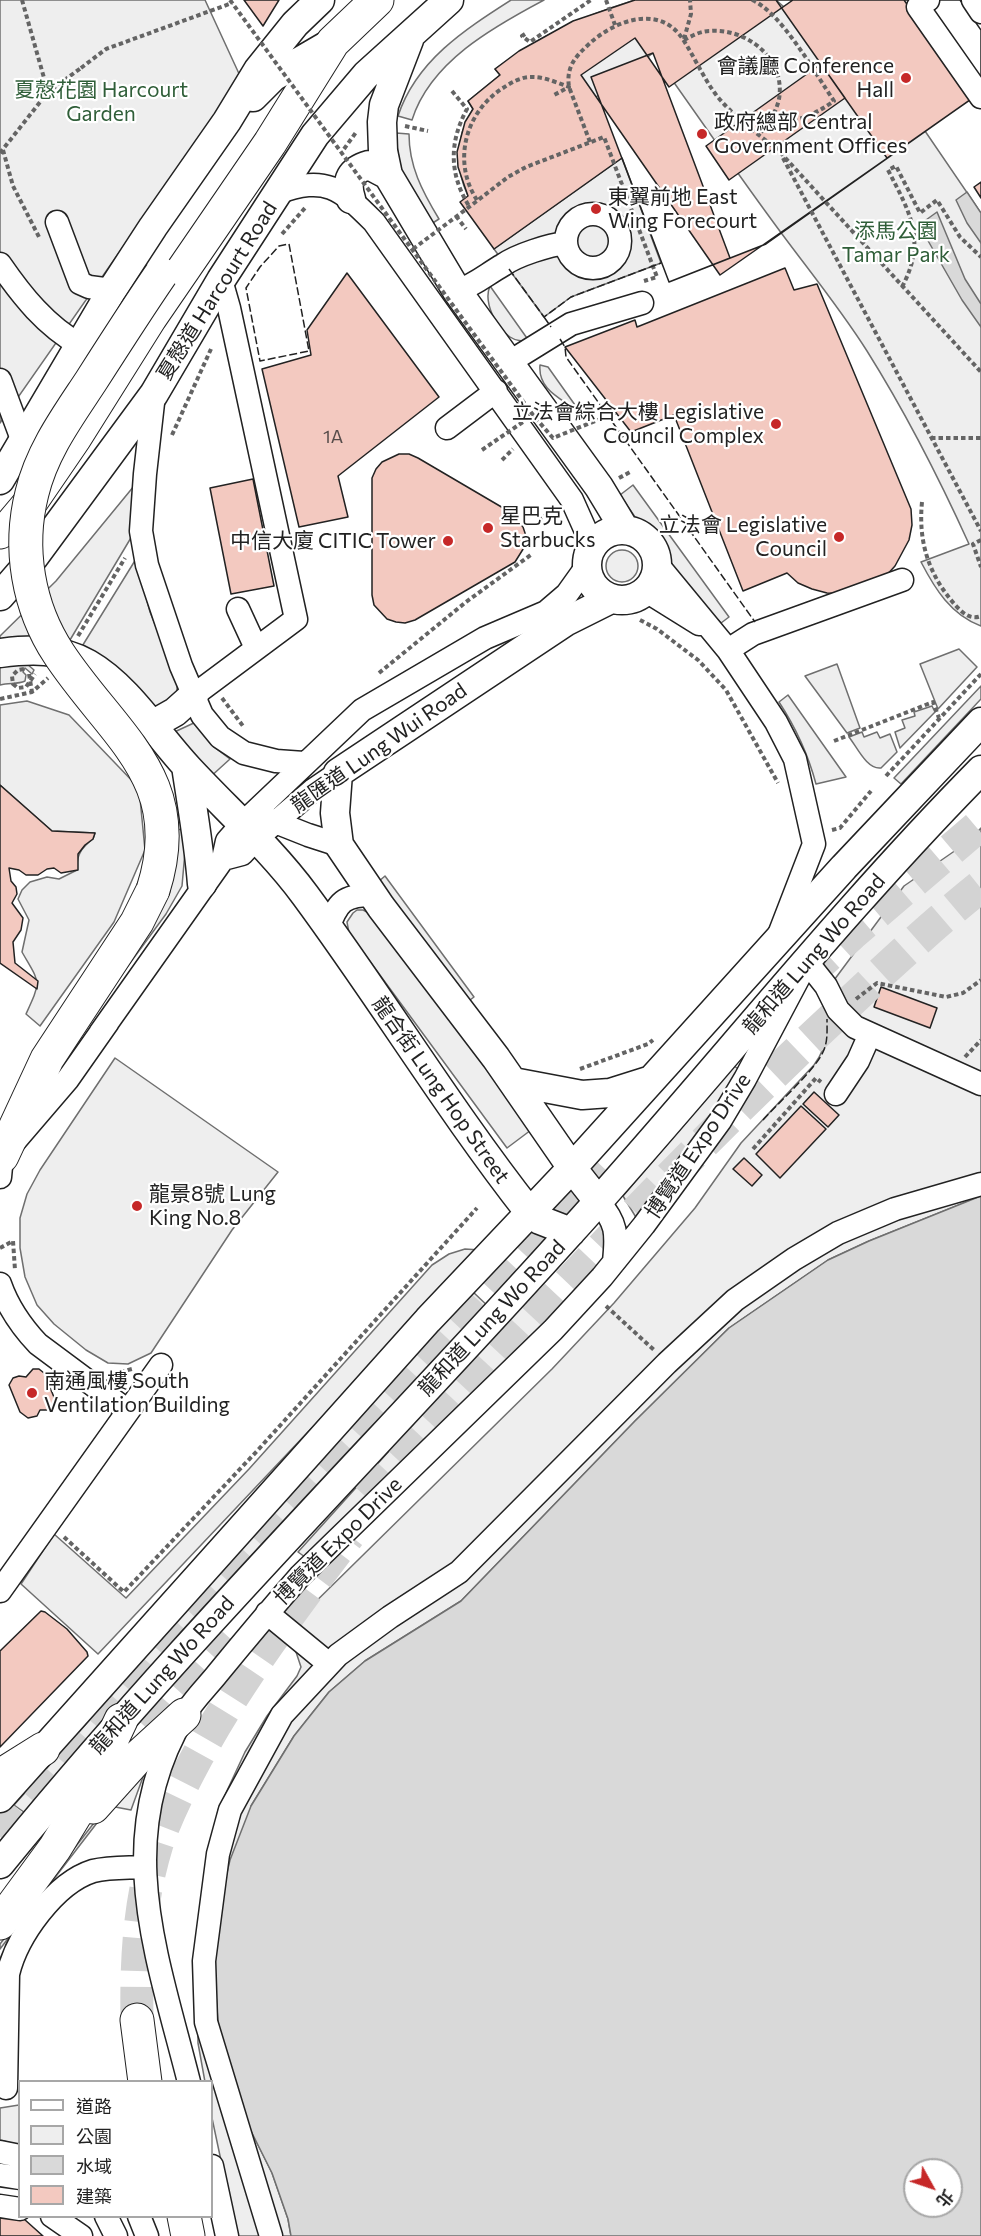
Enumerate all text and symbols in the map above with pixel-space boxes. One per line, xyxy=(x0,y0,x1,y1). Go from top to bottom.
place label: 會議廳 Conference Hall xyxy=(717,53,894,103)
marker: 會議廳 Conference Hall xyxy=(899,71,913,85)
park label: 夏慤花園 Harcourt Garden xyxy=(14,77,188,127)
place label: 政府總部 Central Government Offices xyxy=(714,109,907,159)
marker: 政府總部 Central Government Offices xyxy=(695,127,709,141)
place label: 東翼前地 East Wing Forecourt xyxy=(608,184,757,234)
street label: 夏慤道 Harcourt Road xyxy=(152,197,282,385)
marker: 東翼前地 East Wing Forecourt xyxy=(589,202,603,216)
park label: 添馬公園 Tamar Park xyxy=(842,218,950,268)
place label: 立法會綜合大樓 Legislative Council Complex xyxy=(512,399,764,449)
marker: 立法會綜合大樓 Legislative Council Complex xyxy=(769,417,783,431)
house number: 1A xyxy=(323,426,343,448)
place label: 星巴克 Starbucks xyxy=(500,503,596,553)
place label: 立法會 Legislative Council xyxy=(659,512,827,562)
marker: 星巴克 Starbucks xyxy=(481,521,495,535)
place label: 中信大廈 CITIC Tower xyxy=(230,528,436,554)
marker: 立法會 Legislative Council xyxy=(832,530,846,544)
marker: 中信大廈 CITIC Tower xyxy=(441,534,455,548)
street label: 龍匯道 Lung Wui Road xyxy=(286,678,472,818)
street label: 龍和道 Lung Wo Road xyxy=(738,869,890,1039)
street label: 龍合街 Lung Hop Street xyxy=(367,992,515,1188)
street label: 博覽道 Expo Drive xyxy=(640,1068,756,1224)
place label: 龍景8號 Lung King No.8 xyxy=(149,1181,276,1231)
marker: 龍景8號 Lung King No.8 xyxy=(130,1199,144,1213)
street label: 龍和道 Lung Wo Road xyxy=(413,1235,571,1401)
place label: 南通風樓 South Ventilation Building xyxy=(44,1368,230,1418)
marker: 南通風樓 South Ventilation Building xyxy=(25,1386,39,1400)
street label: 博覽道 Expo Drive xyxy=(269,1472,407,1610)
street label: 龍和道 Lung Wo Road xyxy=(84,1591,240,1759)
legend xyxy=(18,2080,213,2218)
text: 道路 xyxy=(76,2095,112,2117)
text: 公園 xyxy=(76,2125,112,2147)
text: 水域 xyxy=(76,2155,112,2177)
north arrow xyxy=(903,2158,963,2218)
text: 建築 xyxy=(76,2185,112,2207)
text: 北 xyxy=(933,2186,958,2211)

